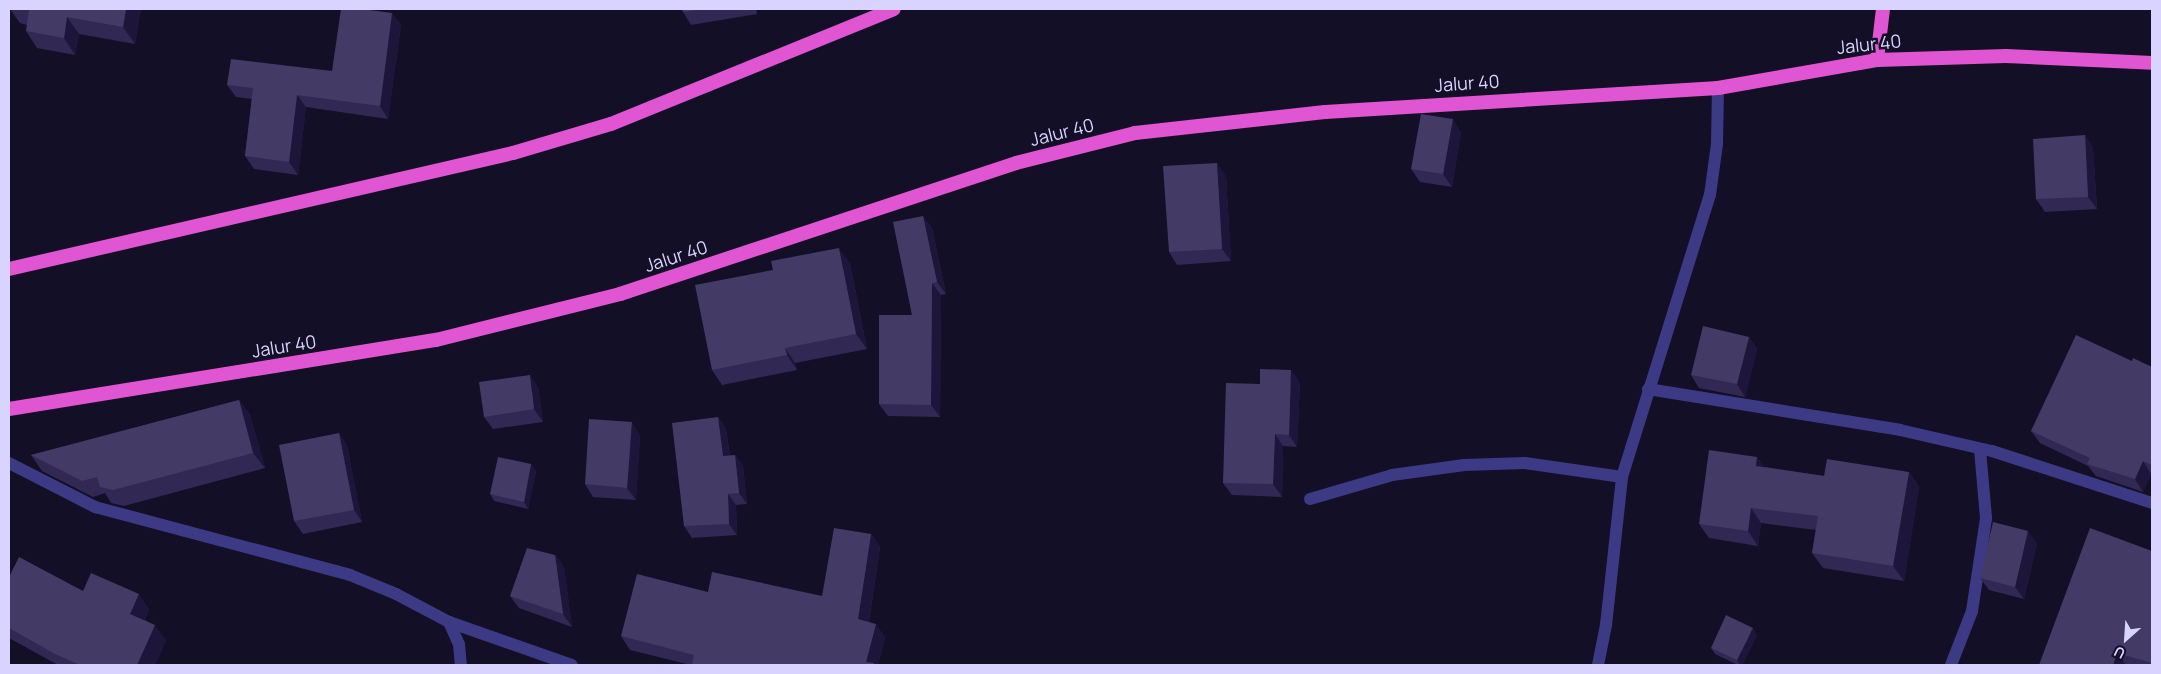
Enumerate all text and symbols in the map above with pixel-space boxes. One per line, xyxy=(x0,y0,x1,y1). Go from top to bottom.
street label: Jalur 40 xyxy=(1836,30,1902,58)
street label: Jalur 40 xyxy=(1434,70,1500,96)
street label: Jalur 40 xyxy=(1028,114,1096,150)
street label: Jalur 40 xyxy=(642,236,710,276)
street label: Jalur 40 xyxy=(250,330,318,362)
north arrow xyxy=(2101,614,2151,664)
text: U xyxy=(2111,642,2128,664)

